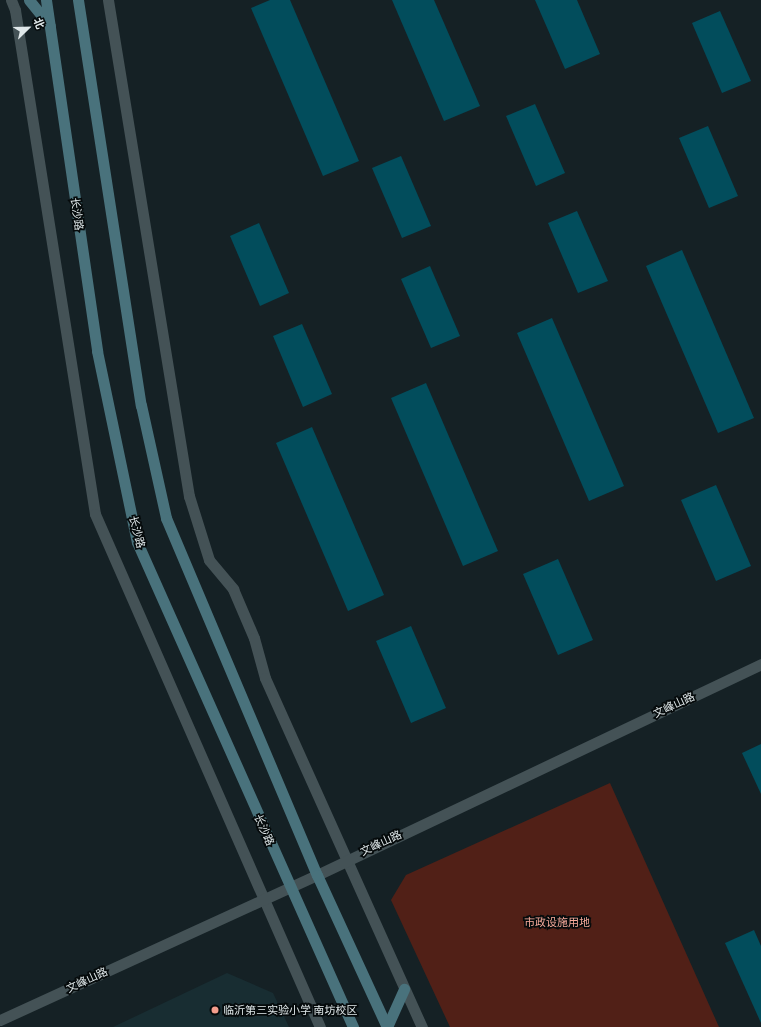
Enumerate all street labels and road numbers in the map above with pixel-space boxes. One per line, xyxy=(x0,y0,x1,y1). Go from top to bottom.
street label: 长沙路 xyxy=(68,197,86,231)
street label: 长沙路 xyxy=(126,514,148,550)
street label: 文峰山路 xyxy=(651,690,697,720)
street label: 长沙路 xyxy=(251,812,277,848)
street label: 文峰山路 xyxy=(358,828,404,858)
street label: 文峰山路 xyxy=(64,965,110,995)

